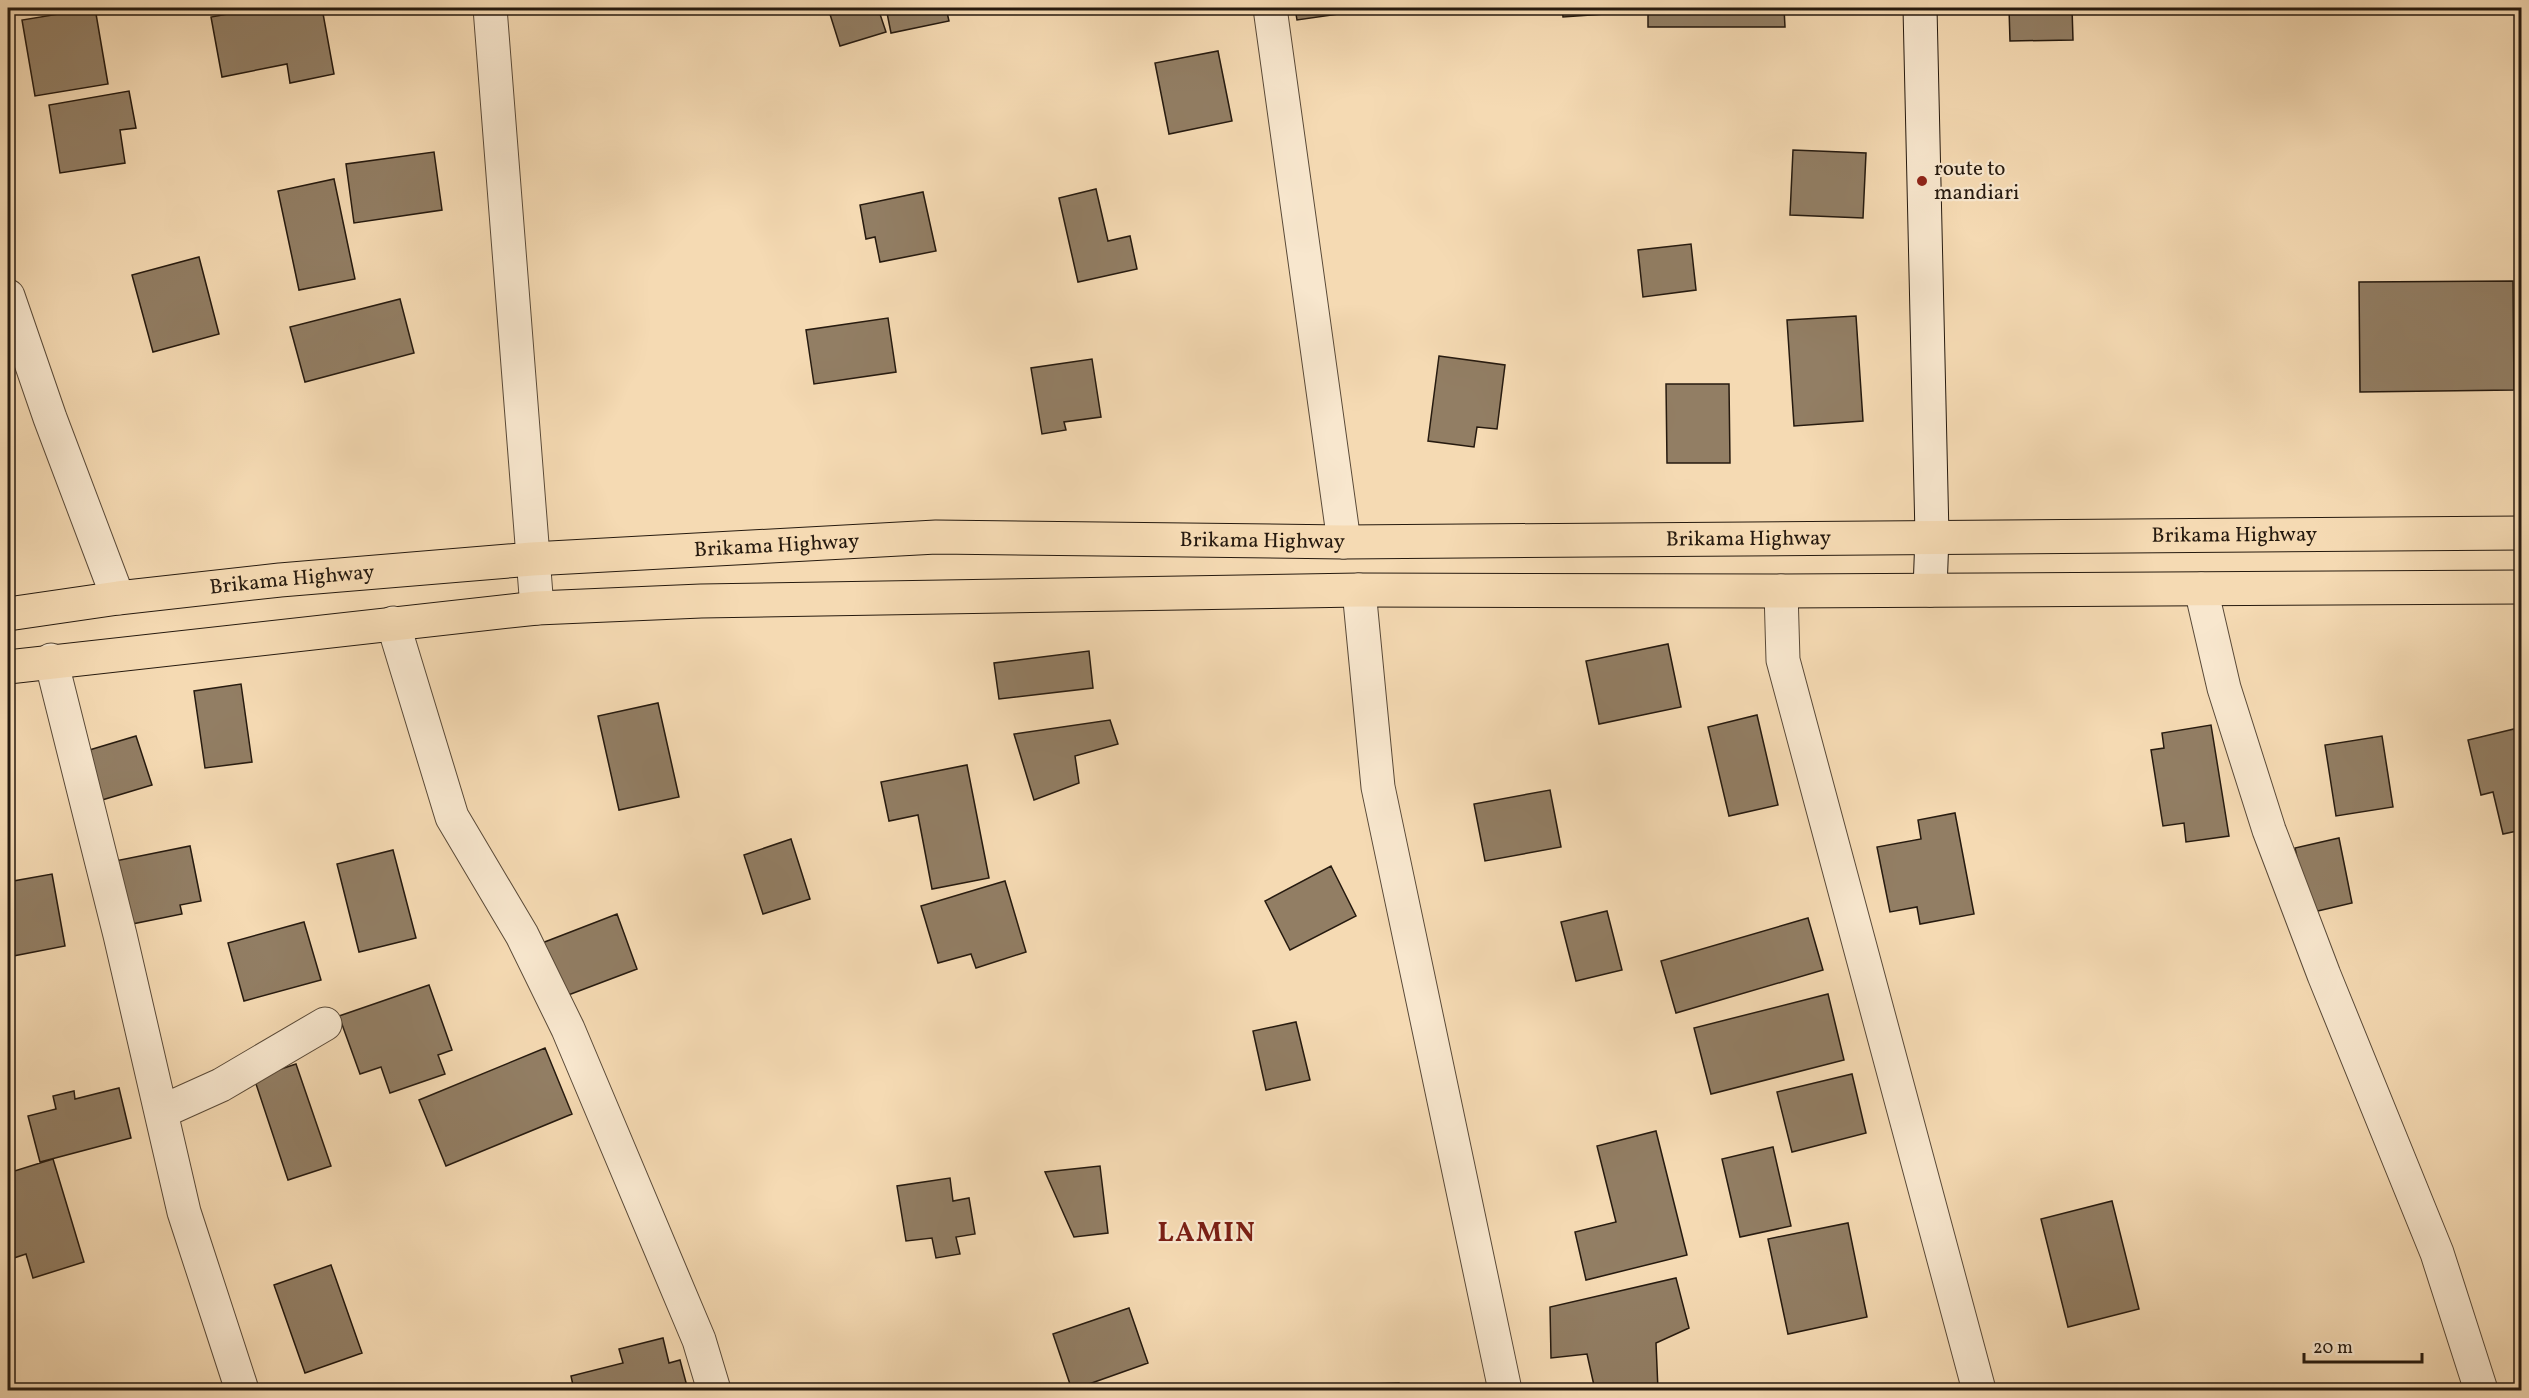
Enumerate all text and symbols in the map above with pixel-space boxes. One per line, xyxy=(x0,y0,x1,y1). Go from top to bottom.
place label: route to mandiari xyxy=(1934,155,2019,208)
marker: route to mandiari xyxy=(1915,174,1929,188)
street label: Brikama Highway xyxy=(2151,520,2318,550)
street label: Brikama Highway xyxy=(1665,524,1832,554)
street label: Brikama Highway xyxy=(1179,525,1346,557)
street label: Brikama Highway xyxy=(693,527,861,565)
street label: Brikama Highway xyxy=(208,558,376,602)
district label: LAMIN xyxy=(1158,1215,1256,1253)
scale bar xyxy=(2304,1326,2422,1364)
text: 20 m xyxy=(2313,1336,2353,1361)

